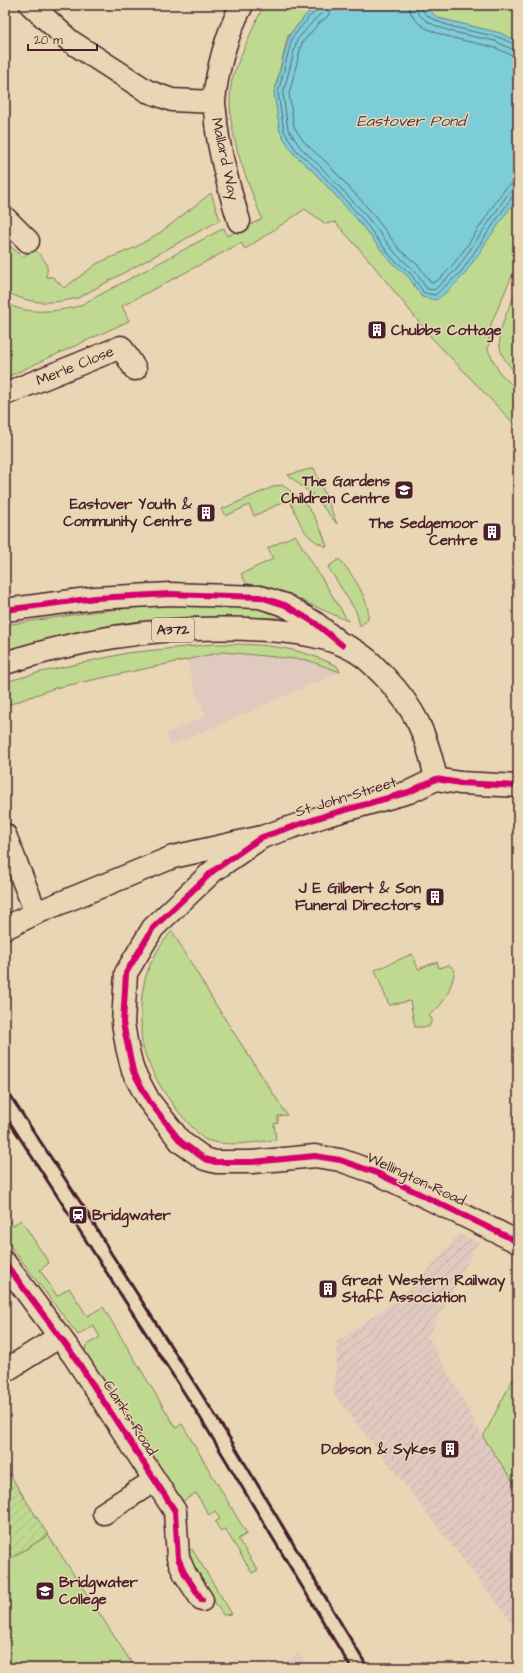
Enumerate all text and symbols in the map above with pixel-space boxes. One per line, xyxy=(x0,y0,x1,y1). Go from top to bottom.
scale bar xyxy=(28,26,97,52)
text: 20 m xyxy=(34,32,63,49)
water label: Eastover Pond xyxy=(357,110,468,132)
street label: Mallard Way xyxy=(205,116,244,203)
building icon: Chubbs Cottage xyxy=(366,319,388,341)
place label: Chubbs Cottage xyxy=(391,320,502,343)
street label: Merle Close xyxy=(33,341,117,391)
place label: The Gardens Children Centre xyxy=(281,471,390,509)
school or university icon: The Gardens Children Centre xyxy=(393,479,415,501)
place label: Eastover Youth & Community Centre xyxy=(63,494,193,533)
building icon: Eastover Youth & Community Centre xyxy=(195,502,217,524)
place label: The Sedgemoor Centre xyxy=(368,513,479,551)
building icon: The Sedgemoor Centre xyxy=(481,521,503,543)
road number: A372 xyxy=(152,618,194,642)
street label: St John Street xyxy=(293,772,399,822)
place label: J E Gilbert & Son Funeral Directors xyxy=(295,878,421,916)
building icon: J E Gilbert & Son Funeral Directors xyxy=(424,886,446,908)
street label: Wellington Road xyxy=(363,1147,469,1212)
station icon: Bridgwater xyxy=(67,1204,89,1226)
place label: Bridgwater xyxy=(92,1205,172,1228)
place label: Great Western Railway Staff Association xyxy=(341,1270,506,1308)
building icon: Great Western Railway Staff Association xyxy=(317,1278,339,1300)
street label: Clarks Road xyxy=(98,1376,162,1460)
building icon: Dobson & Sykes xyxy=(439,1438,461,1460)
place label: Dobson & Sykes xyxy=(321,1439,436,1461)
place label: Bridgwater College xyxy=(59,1572,139,1612)
school or university icon: Bridgwater College xyxy=(34,1580,56,1602)

